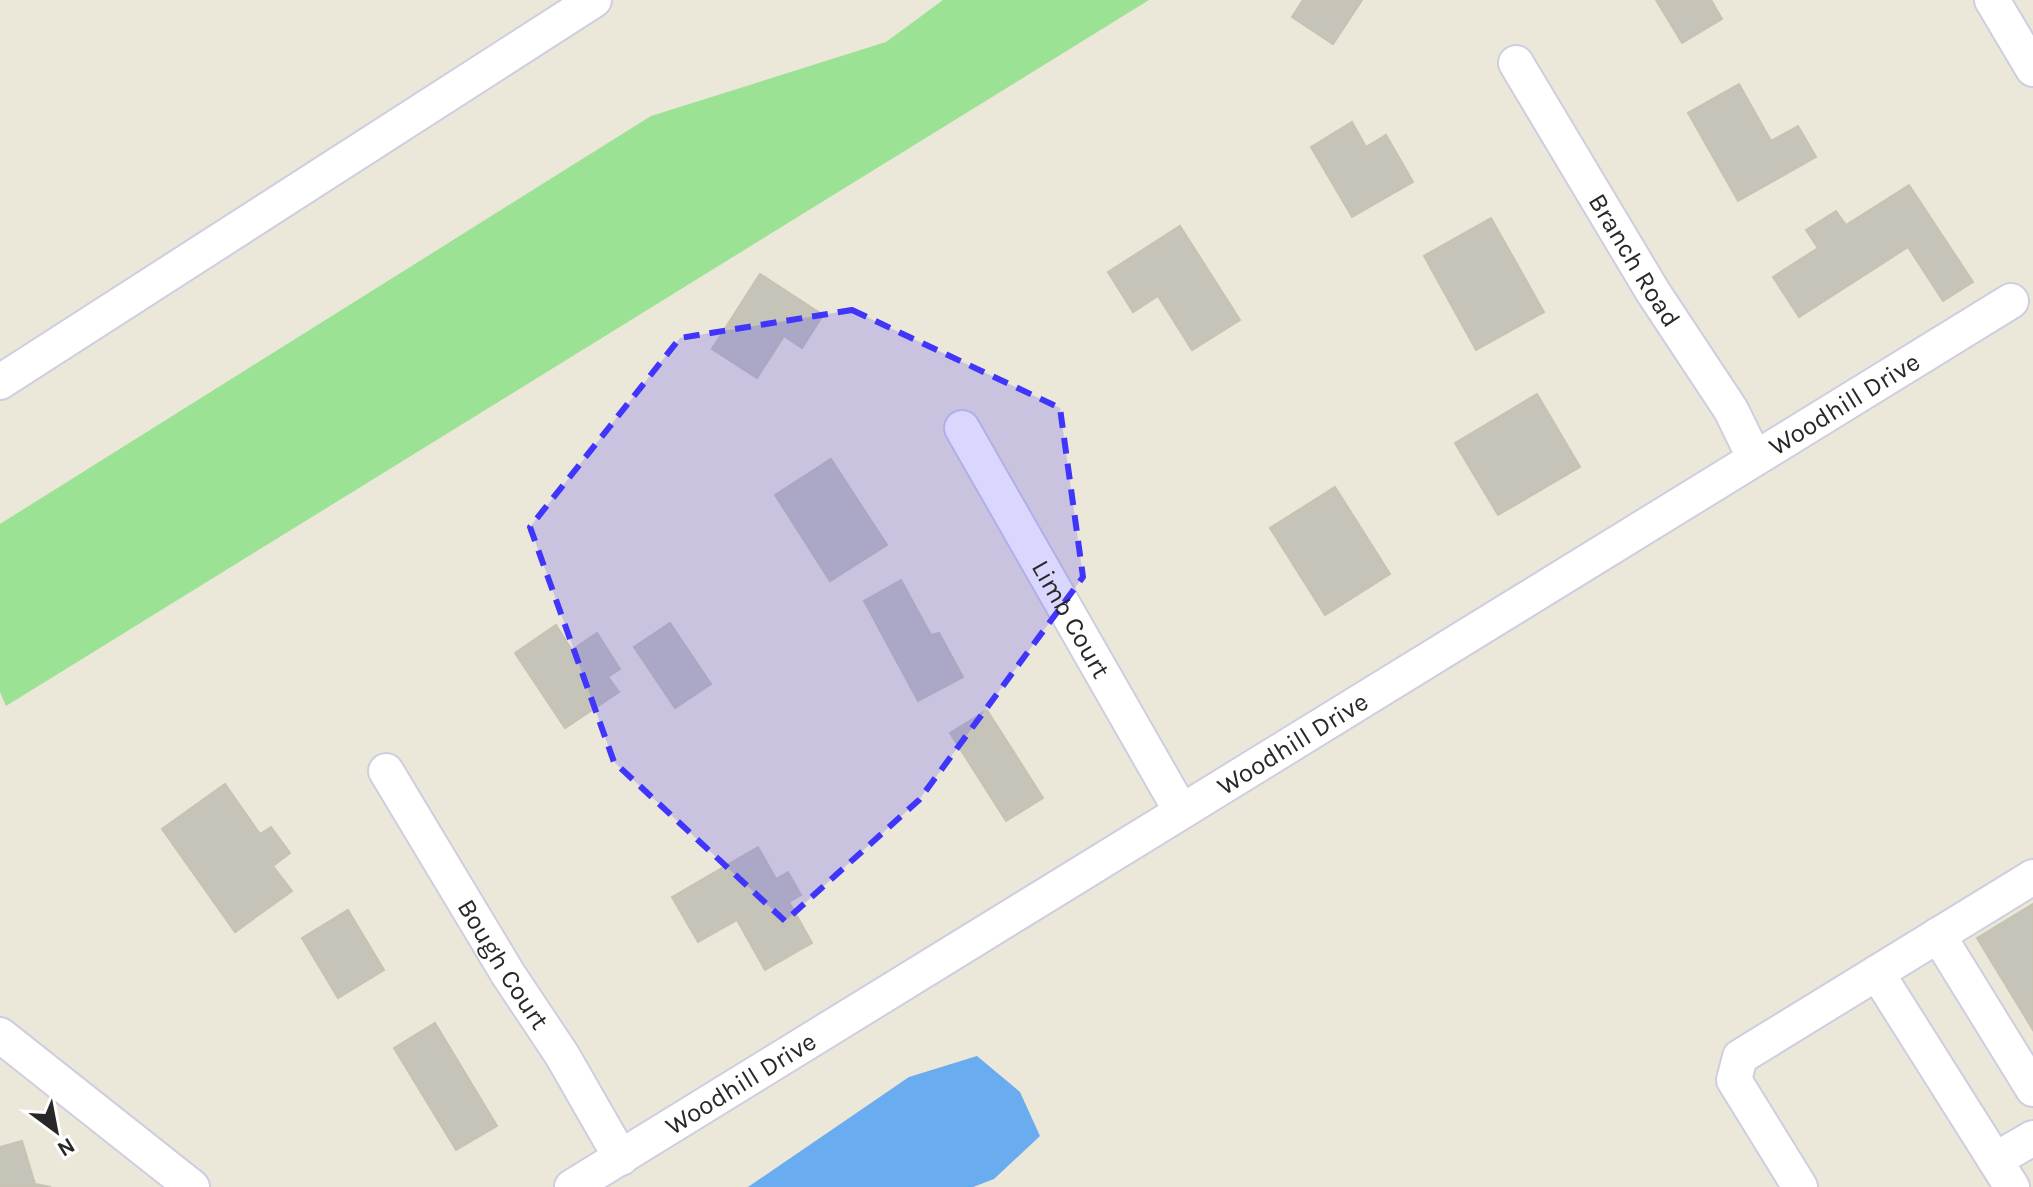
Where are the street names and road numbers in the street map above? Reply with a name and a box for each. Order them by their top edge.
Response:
street label: Branch Road [1582,188,1687,333]
street label: Woodhill Drive [1763,346,1925,462]
street label: Limb Court [1025,554,1117,684]
street label: Woodhill Drive [1211,685,1373,802]
street label: Bough Court [451,893,556,1035]
street label: Woodhill Drive [660,1025,822,1141]

